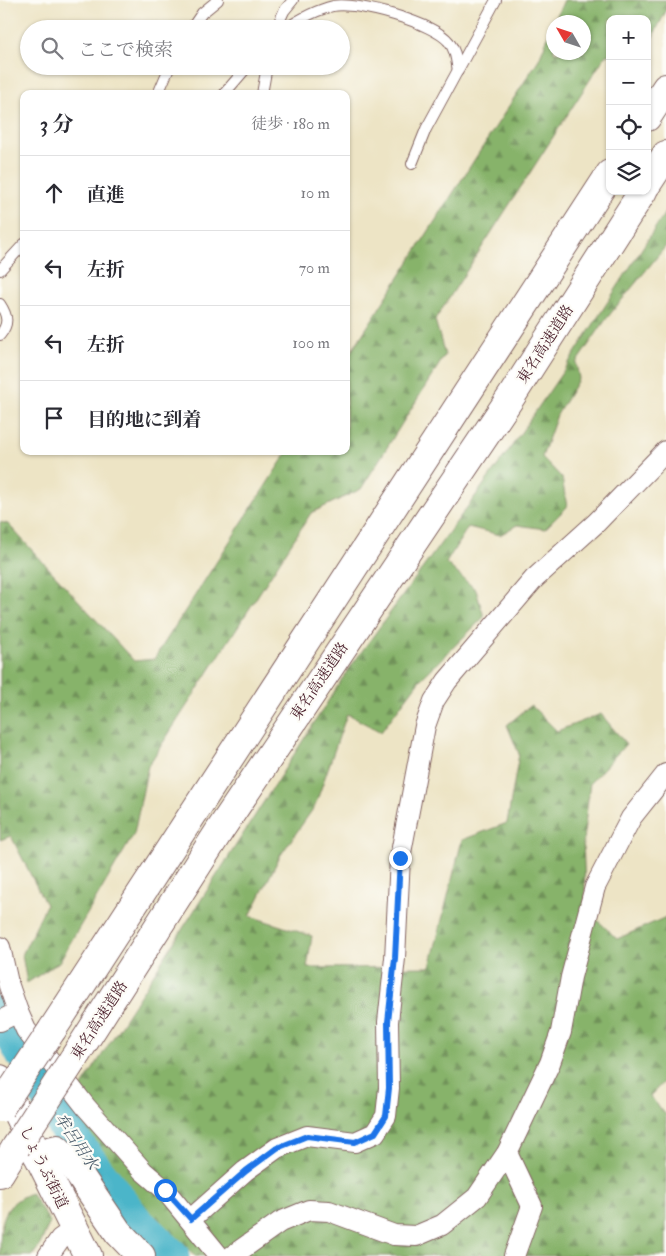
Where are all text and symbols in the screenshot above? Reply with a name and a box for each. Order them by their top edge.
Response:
north arrow [546,15,591,60]
map controls [606,15,651,195]
button: + [606,15,651,60]
search box [20,20,350,75]
icon: search [38,34,66,62]
text: ここで検索 [78,38,173,62]
button: − [606,60,651,105]
button: locate [606,105,651,150]
text: 3 分 [40,111,73,138]
text: 徒歩 · 180 m [251,114,330,134]
button: layers [606,150,651,195]
icon: ahead [40,179,68,207]
text: 直進 [87,183,125,207]
text: 10 m [300,183,330,203]
icon: left [40,254,68,282]
text: 左折 [87,258,125,282]
text: 70 m [299,258,330,278]
street label: 東名高速道路 [513,301,578,387]
icon: left [40,329,68,357]
text: 左折 [87,333,125,357]
text: 100 m [292,333,330,353]
icon: arrive [40,404,68,432]
text: 目的地に到着 [87,408,201,432]
street label: 東名高速道路 [286,639,352,724]
route end [389,847,412,870]
street label: 東名高速道路 [67,977,132,1063]
water label: 牟呂用水 [50,1109,103,1175]
street label: しょうぶ街道 [15,1123,72,1212]
route start [154,1179,177,1202]

